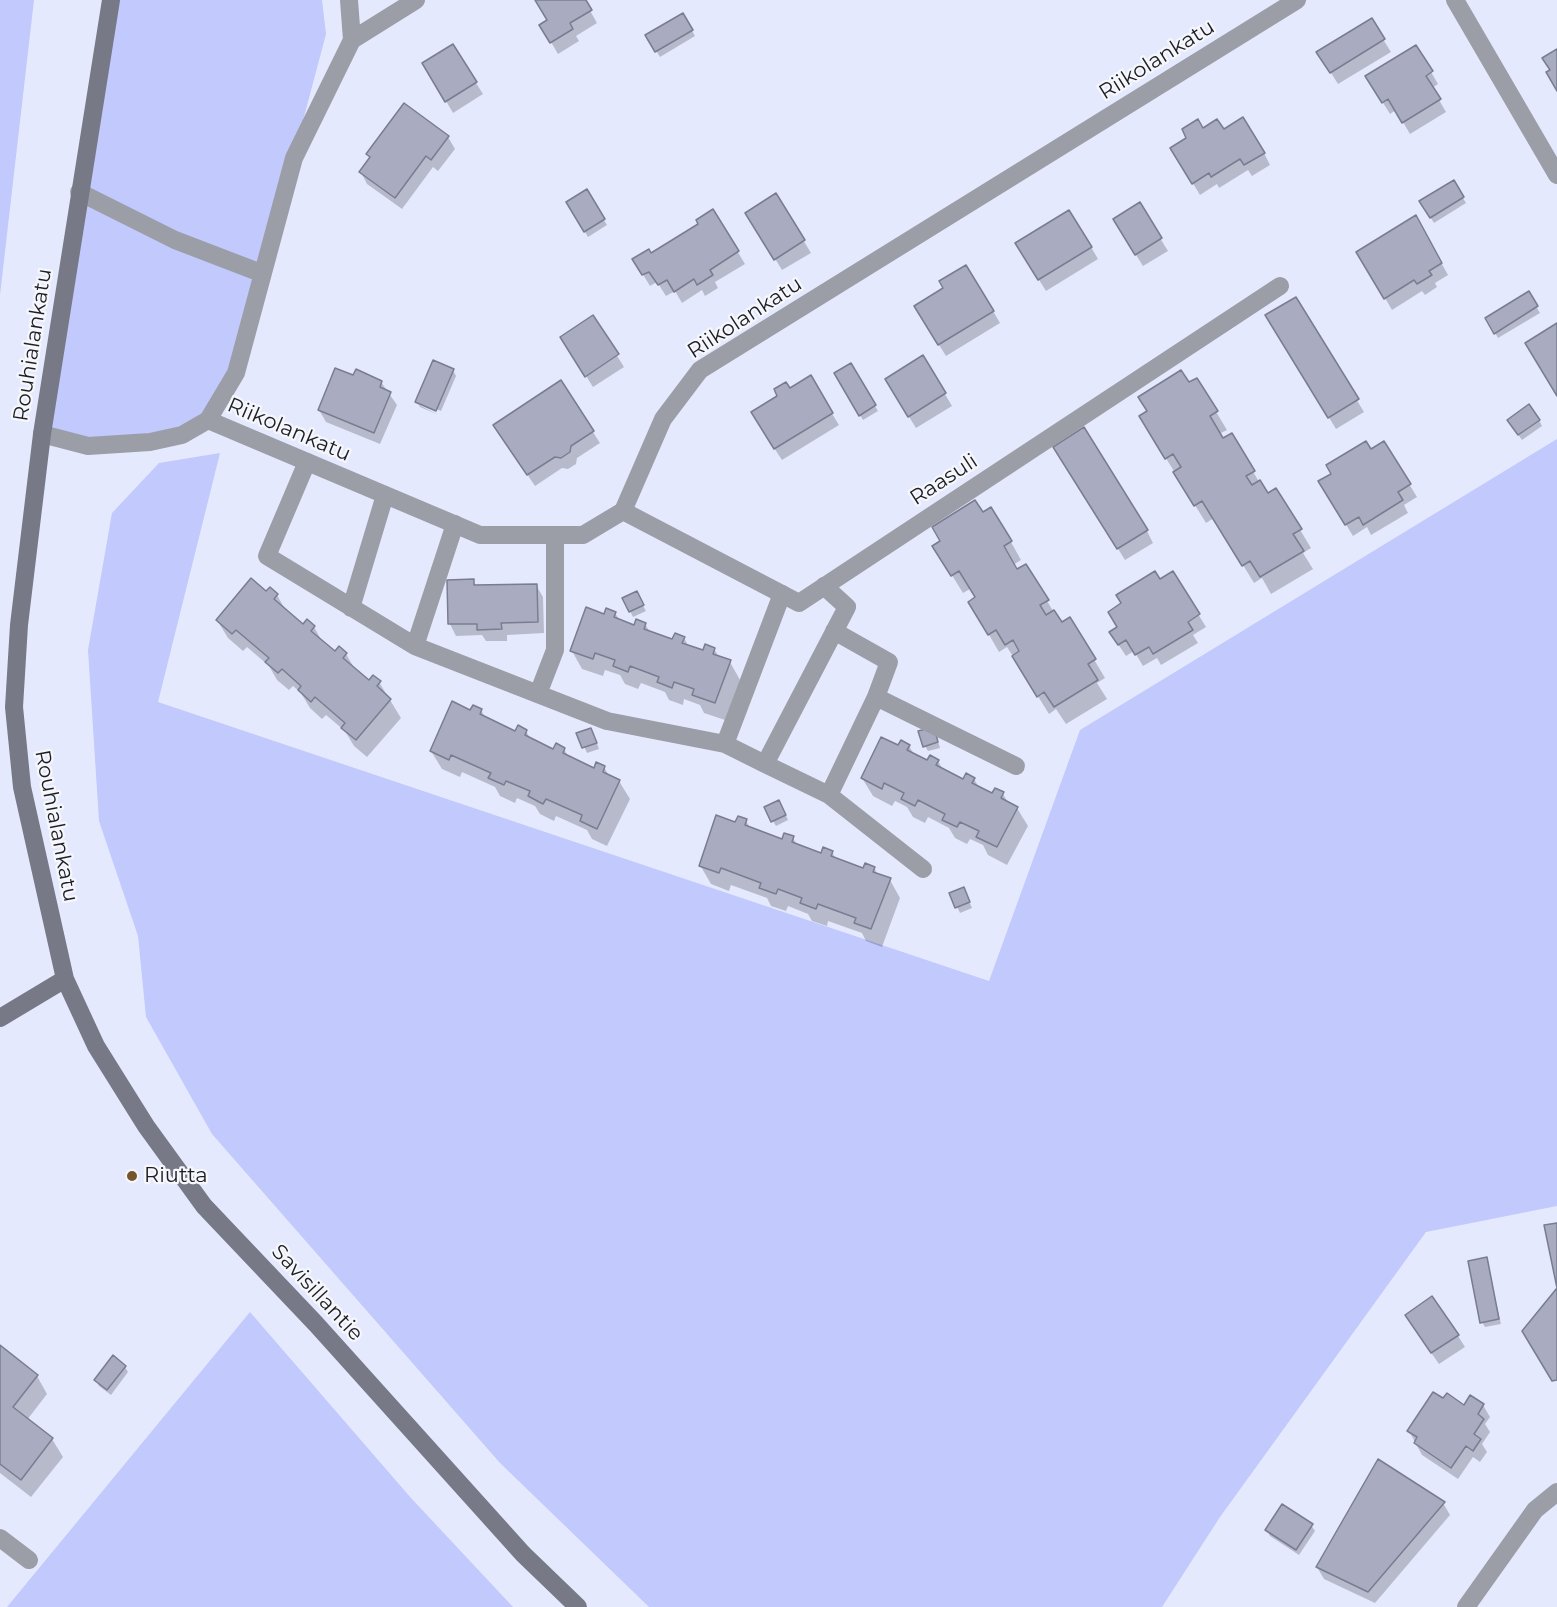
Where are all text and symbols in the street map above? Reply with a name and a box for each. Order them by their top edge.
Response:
street label: Riikolankatu [1095,15,1219,105]
street label: Rouhialankatu [8,267,58,423]
street label: Riikolankatu [683,272,807,364]
street label: Riikolankatu [224,393,354,467]
street label: Raasuli [905,449,983,511]
street label: Rouhialankatu [29,748,83,904]
place label: Riutta [144,1163,208,1189]
marker: Riutta [125,1169,139,1183]
street label: Savisillantie [266,1240,368,1346]

